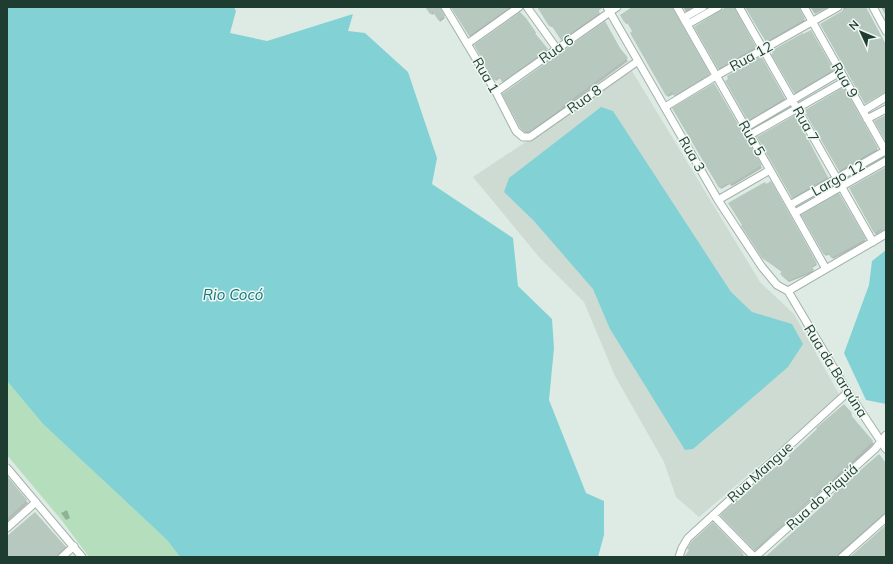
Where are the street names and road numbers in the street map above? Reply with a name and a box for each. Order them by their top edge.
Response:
street label: Rua 6 [535,31,577,67]
street label: Rua 12 [726,37,776,75]
street label: Rua 1 [469,54,503,96]
street label: Rua 9 [828,59,862,101]
street label: Rua 8 [563,81,605,117]
street label: Rua 7 [789,103,823,145]
street label: Rua 5 [735,117,769,159]
street label: Rua 3 [675,133,709,175]
street label: Largo 12 [808,156,868,200]
street label: Rua da Baraúna [800,321,872,421]
street label: Rua Mangue [723,438,797,506]
street label: Rua do Piquiá [782,460,862,534]

